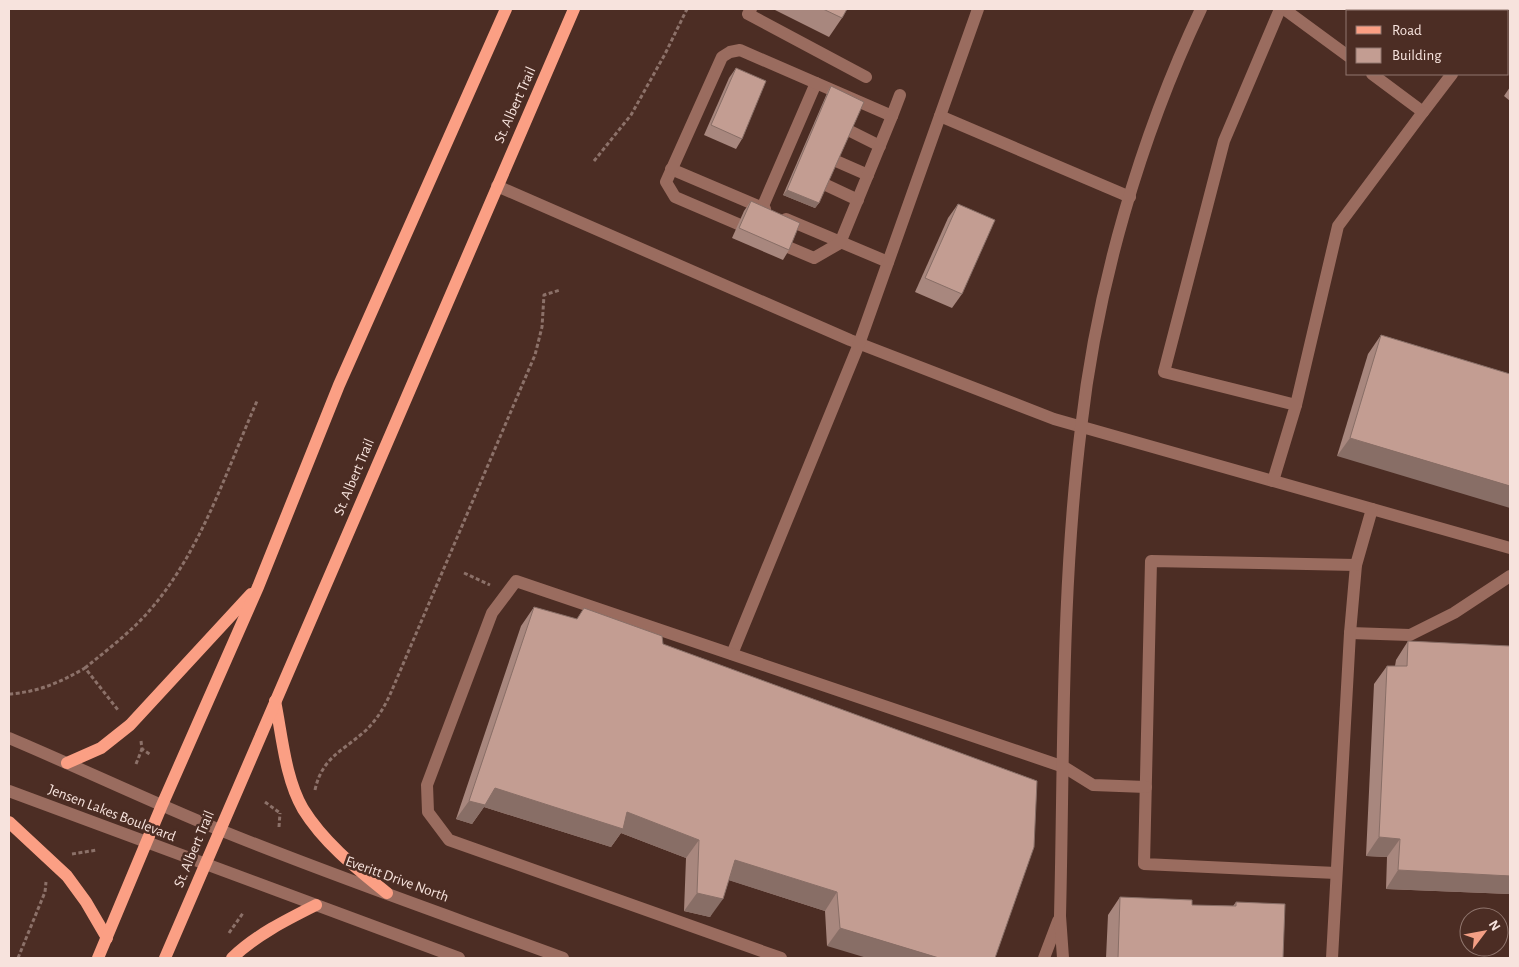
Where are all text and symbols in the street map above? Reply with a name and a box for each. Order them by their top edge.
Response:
legend [1346,10,1509,75]
text: Road [1392,23,1422,38]
text: Building [1392,48,1442,63]
street label: St. Albert Trail [492,65,538,145]
street label: St. Albert Trail [331,436,377,518]
street label: Jensen Lakes Boulevard [46,782,178,844]
street label: St. Albert Trail [171,808,217,890]
street label: Everitt Drive North [343,853,451,905]
north arrow [1459,907,1509,957]
text: N [1486,918,1503,933]

